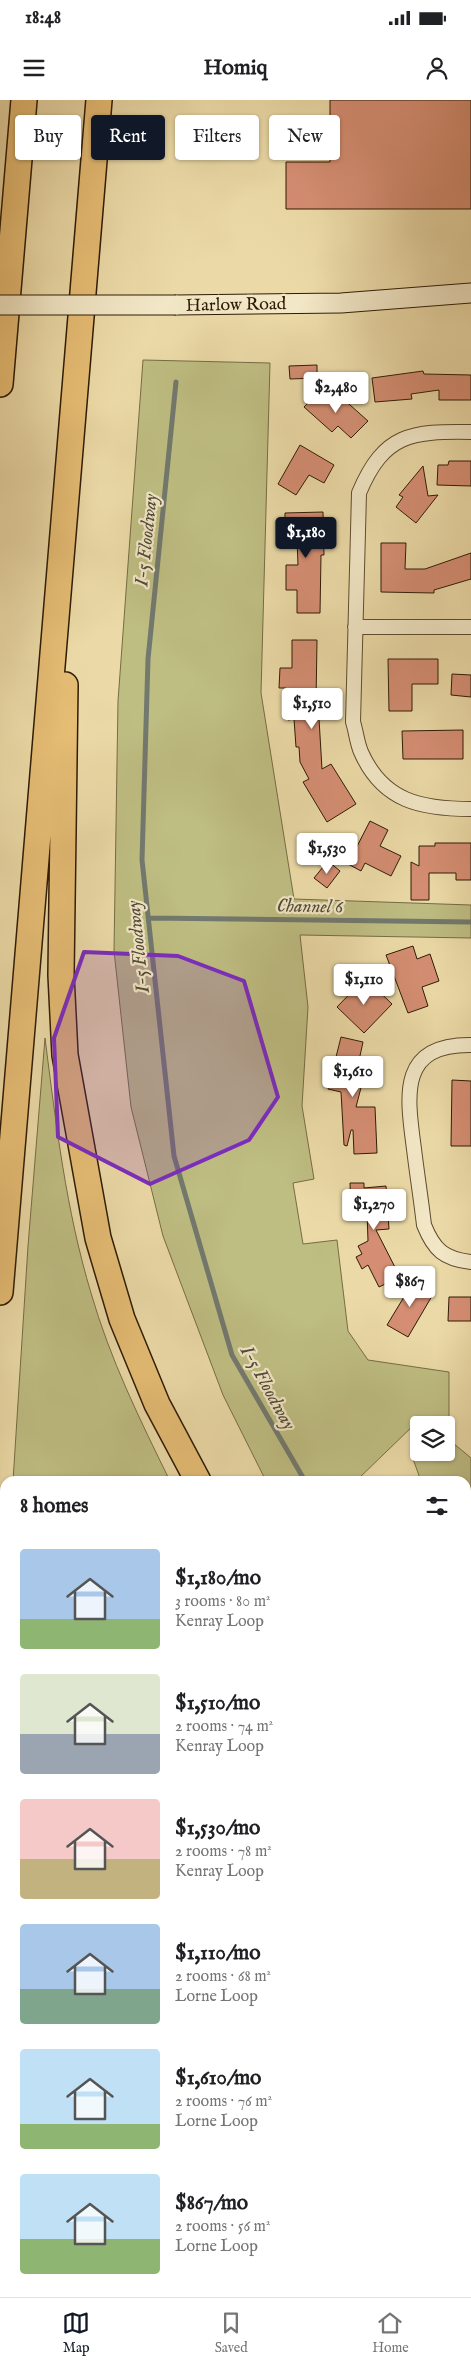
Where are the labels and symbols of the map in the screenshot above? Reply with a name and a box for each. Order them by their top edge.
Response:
street label: Harlow Road [186,293,287,318]
pin: $2,480 [295,372,377,414]
water label: I-5 Floodway [130,492,164,589]
pin: $1,180 [265,516,347,559]
pin: $1,510 [271,688,353,730]
pin: $1,530 [286,832,368,875]
water label: Channel 6 [276,894,344,920]
water label: I-5 Floodway [122,898,156,995]
pin: $1,110 [323,964,405,1006]
pin: $1,610 [312,1056,394,1098]
pin: $1,270 [333,1188,415,1231]
pin: $867 [380,1266,440,1308]
water label: I-5 Floodway [234,1341,301,1435]

